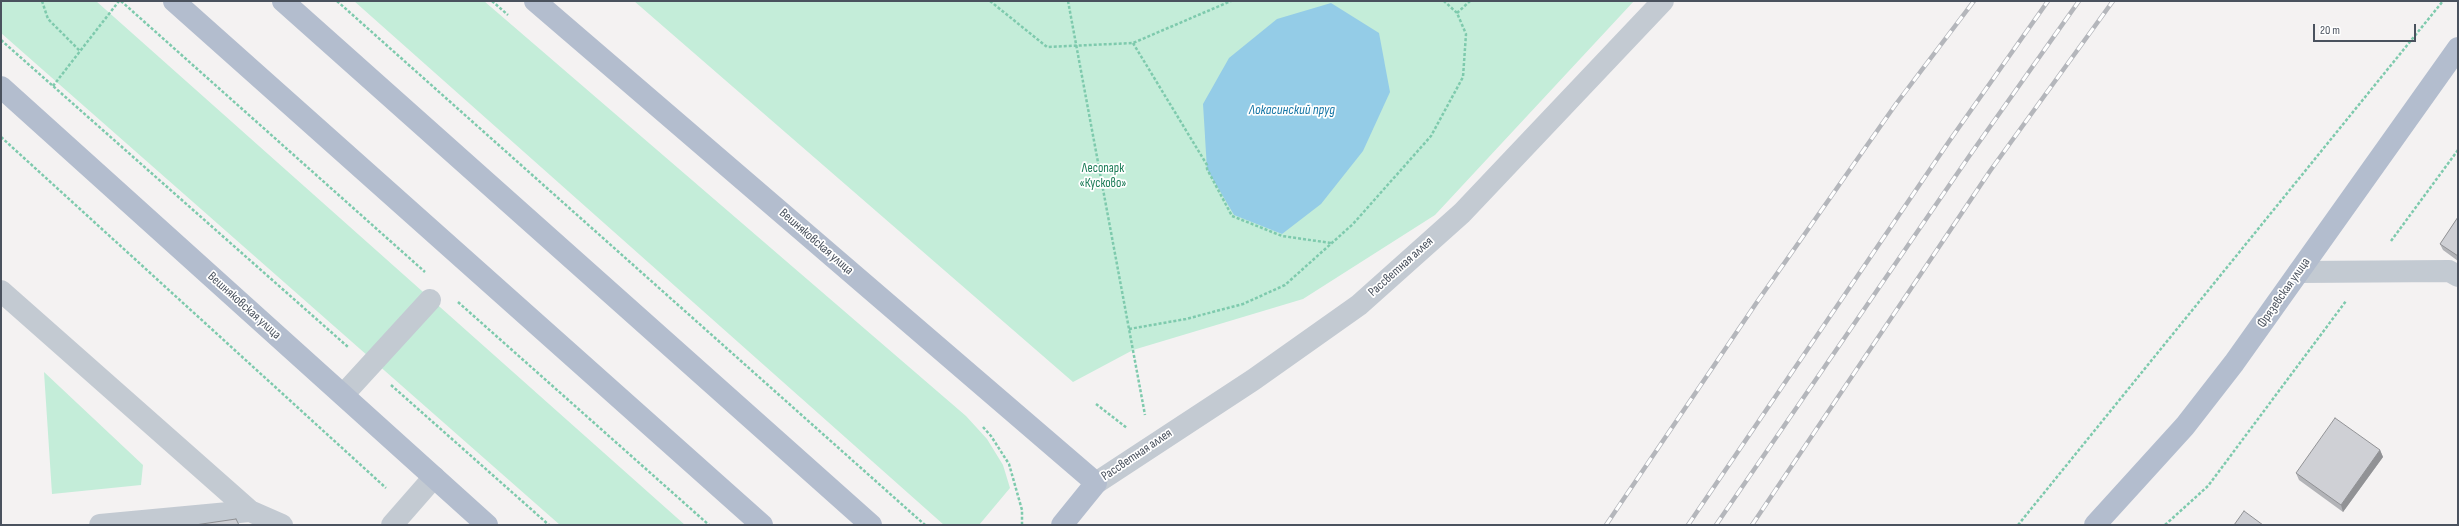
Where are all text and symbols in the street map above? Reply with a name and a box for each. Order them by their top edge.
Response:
scale bar [2315,16,2418,42]
text: 20 m [2320,23,2340,38]
water label: Локасинский пруд [1249,102,1335,118]
park label: Лесопарк «Кусково» [1080,161,1126,192]
street label: Вешняковская улица [776,206,856,278]
street label: Рассветная аллея [1365,234,1437,300]
street label: Фрязевская улица [2254,255,2314,331]
street label: Вешняковская улица [204,269,284,343]
street label: Рассветная аллея [1099,426,1175,484]

